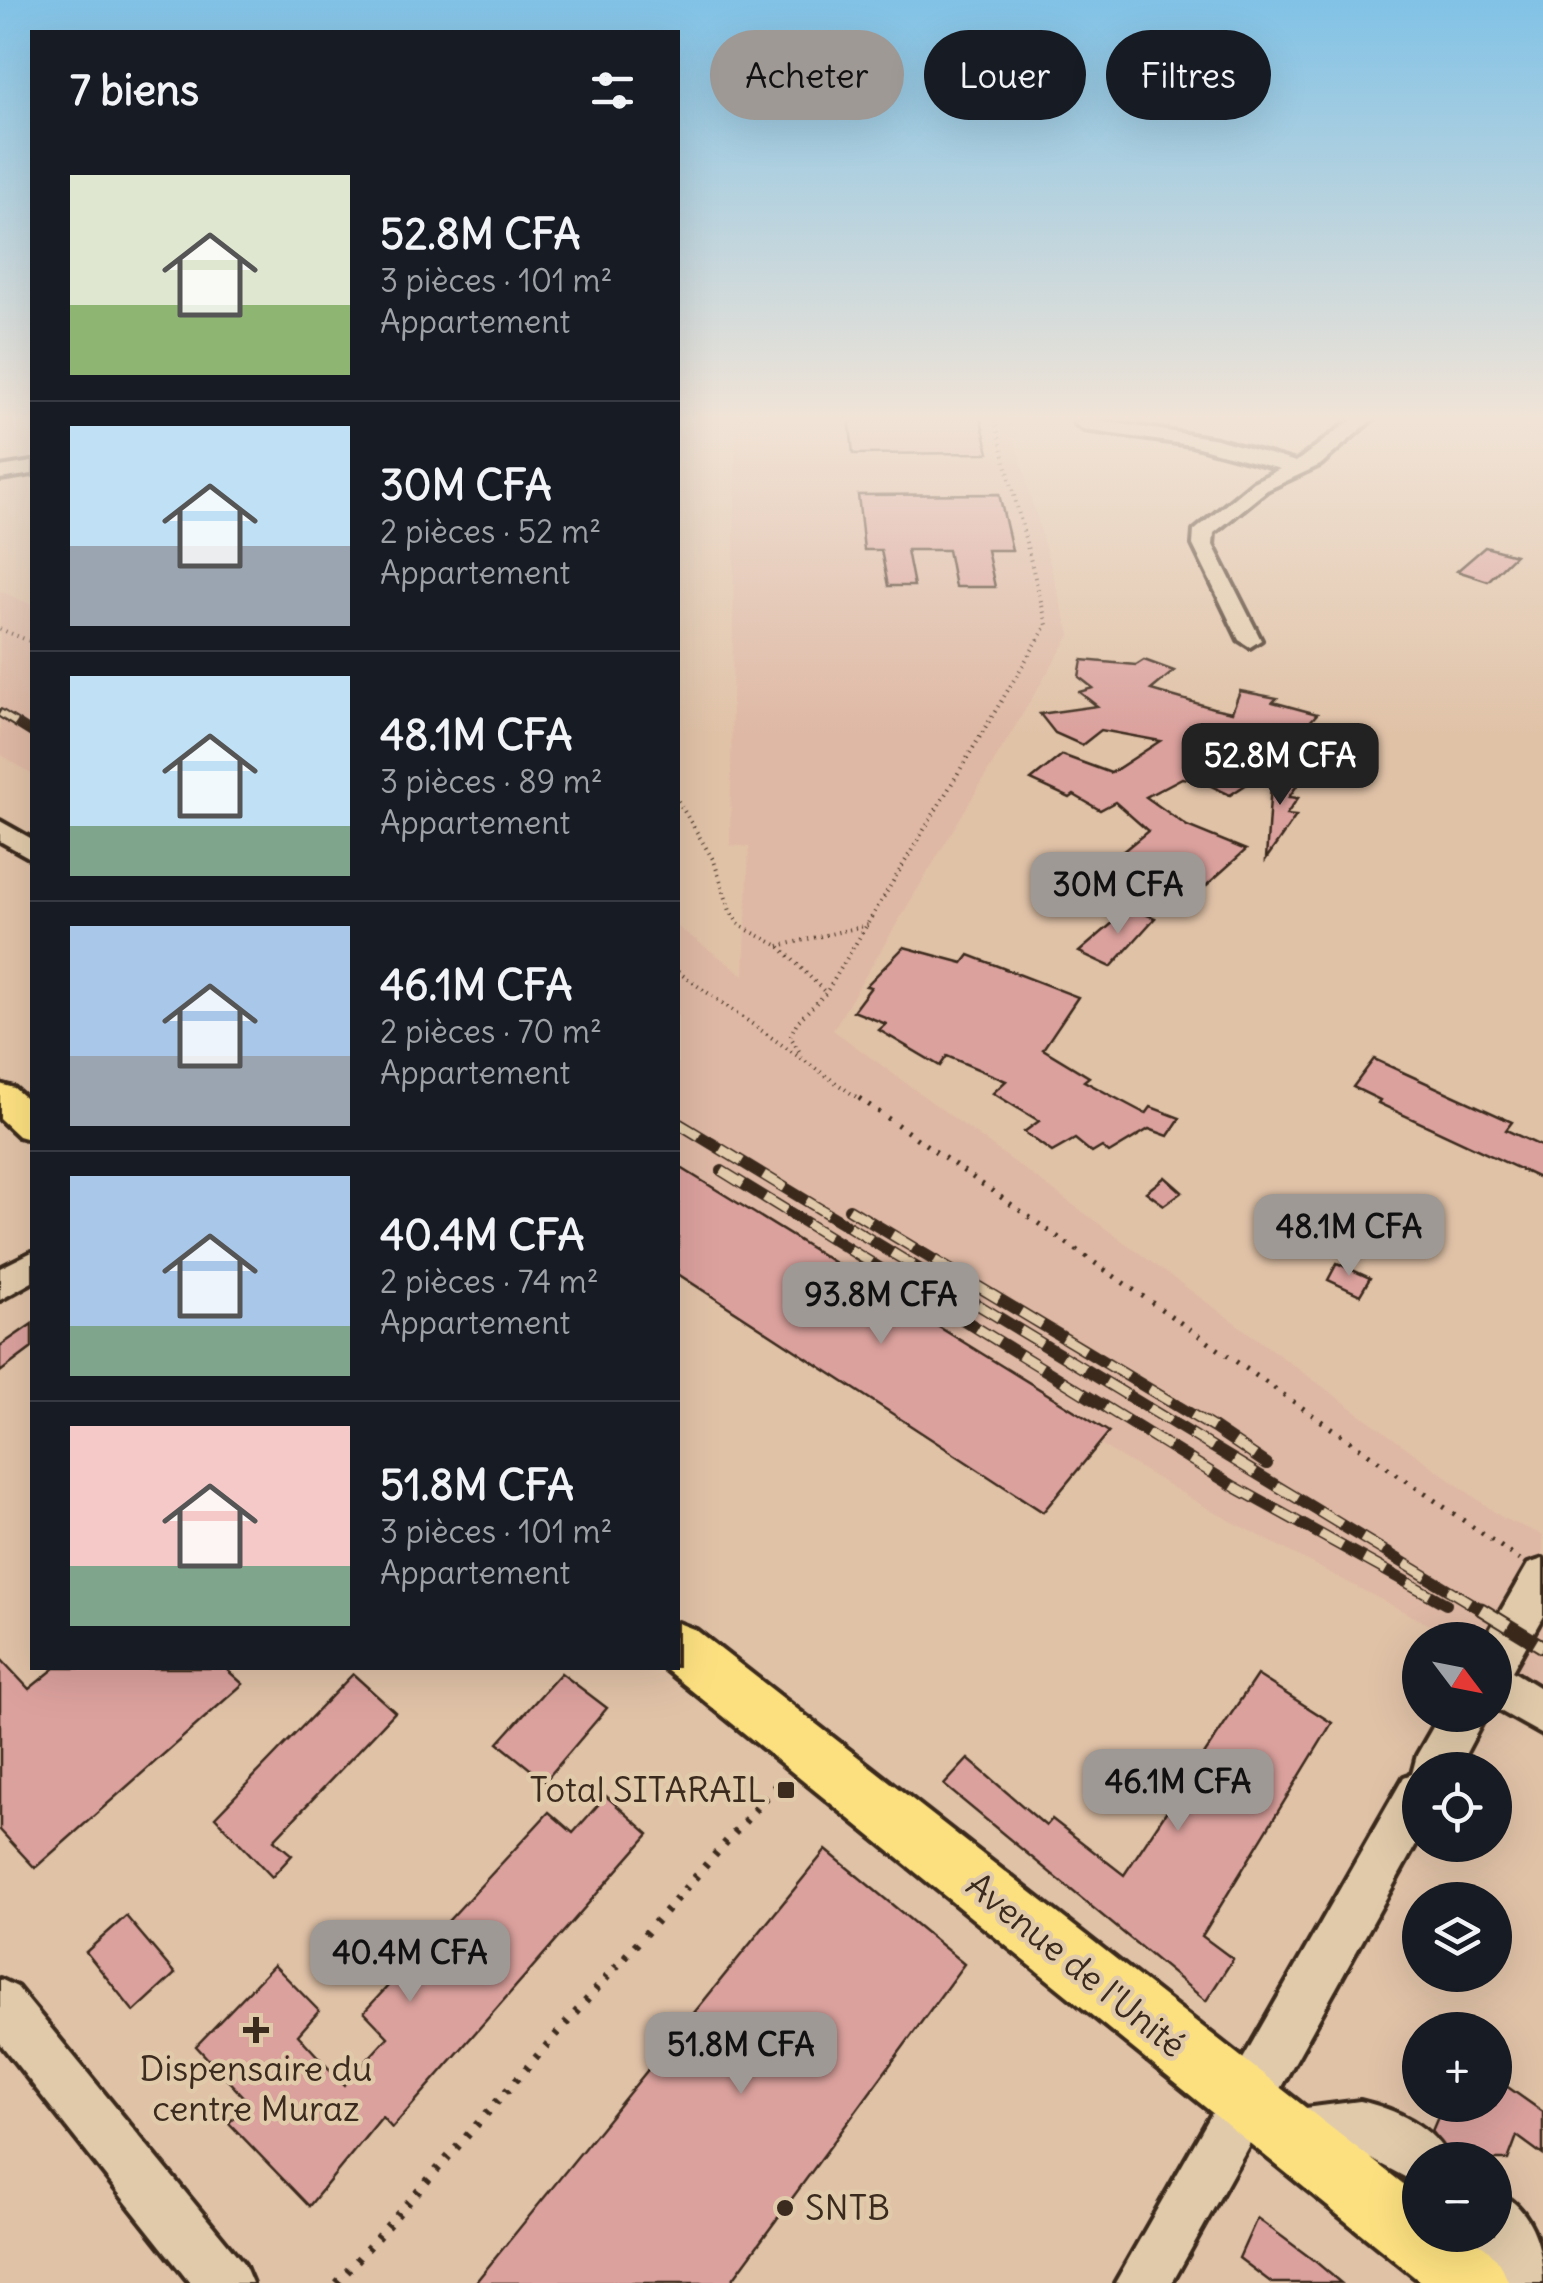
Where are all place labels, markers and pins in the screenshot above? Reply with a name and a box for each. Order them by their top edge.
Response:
pin: 52.8M CFA [1166,723,1394,808]
pin: 30M CFA [1026,852,1210,937]
pin: 48.1M CFA [1235,1194,1463,1279]
pin: 93.8M CFA [767,1262,995,1347]
pin: 46.1M CFA [1064,1749,1292,1834]
place label: Total SITARAIL [530,1767,766,1811]
marker: Total SITARAIL [775,1779,797,1801]
pin: 40.4M CFA [296,1920,524,2005]
pin: 51.8M CFA [627,2012,855,2097]
marker: Dispensaire du centre Muraz [243,2017,269,2043]
place label: Dispensaire du centre Muraz [140,2046,372,2130]
place label: SNTB [805,2185,890,2229]
marker: SNTB [774,2197,796,2219]

